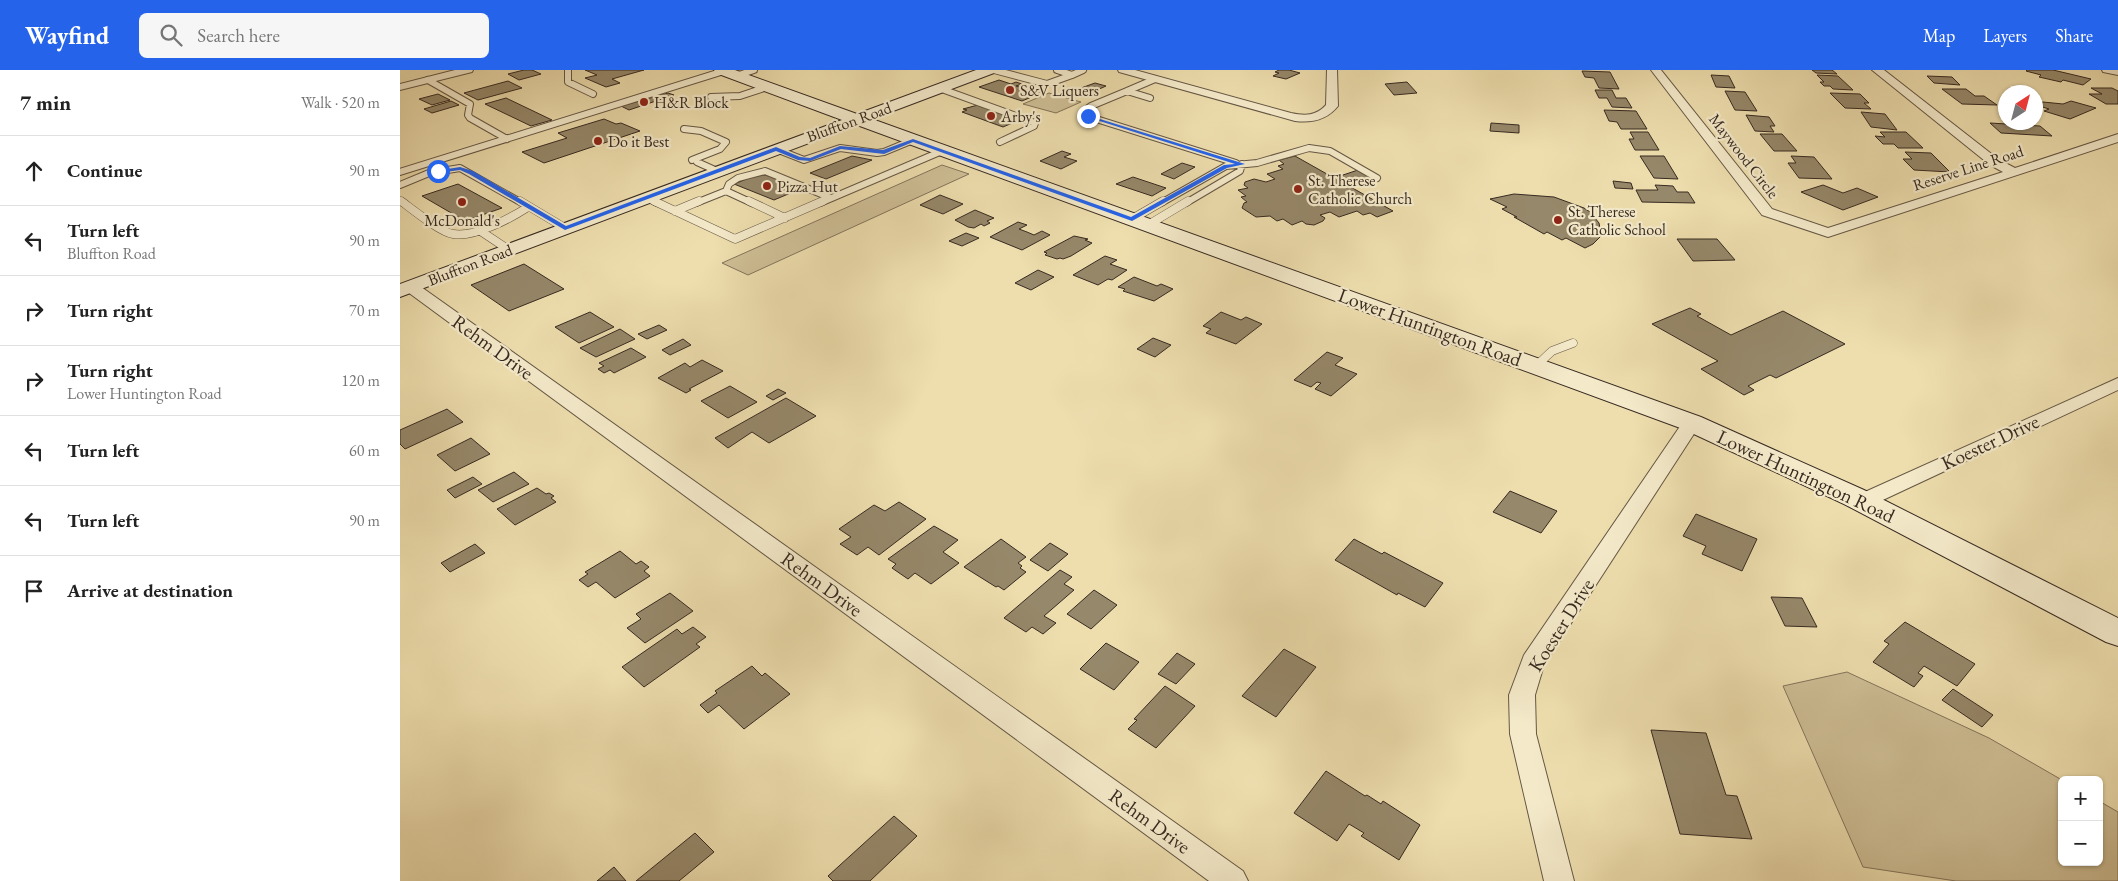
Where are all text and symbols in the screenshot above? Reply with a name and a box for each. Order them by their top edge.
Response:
search box [139,13,489,58]
text: Wayfind [25,20,109,51]
icon: search [157,21,185,49]
text: Search here [197,23,280,48]
text: Map [1923,24,1955,47]
text: Layers [1983,24,2027,47]
text: Share [2055,24,2093,47]
place label: S&V Liquers [1020,80,1099,101]
marker: S&V Liquers [1004,84,1016,96]
north arrow [1998,85,2043,130]
text: 7 min [20,89,71,116]
text: Walk · 520 m [301,92,380,113]
place label: H&R Block [654,92,729,113]
marker: H&R Block [638,96,650,108]
street label: Bluffton Road [804,97,895,147]
route end [1077,105,1100,128]
place label: Arby's [1000,106,1041,127]
street label: Maywood Circle [1704,109,1784,203]
marker: Arby's [985,110,997,122]
place label: Do it Best [608,131,669,152]
marker: Do it Best [592,135,604,147]
street label: Reserve Line Road [1910,140,2027,196]
icon: ahead [20,157,48,185]
text: Continue [67,158,142,183]
text: 90 m [349,160,380,181]
route start [427,160,450,183]
place label: St. Therese Catholic Church [1308,170,1412,209]
place label: Pizza Hut [777,176,838,197]
marker: Pizza Hut [761,180,773,192]
marker: St. Therese Catholic Church [1292,183,1304,195]
marker: McDonald's [456,196,468,208]
place label: St. Therese Catholic School [1568,201,1666,240]
place label: McDonald's [424,210,500,231]
marker: St. Therese Catholic School [1552,214,1564,226]
text: Turn left [67,218,139,243]
icon: left [20,227,48,255]
text: 90 m [349,230,380,251]
street label: Bluffton Road [425,239,516,291]
text: Bluffton Road [67,243,156,264]
street label: Lower Huntington Road [1335,282,1526,373]
icon: right [20,297,48,325]
text: Turn right [67,298,153,323]
text: 70 m [349,300,380,321]
street label: Rehm Drive [447,309,539,385]
text: Turn right [67,358,153,383]
icon: right [20,367,48,395]
text: 120 m [341,370,380,391]
text: Lower Huntington Road [67,383,222,404]
street label: Koester Drive [1937,408,2043,476]
street label: Lower Huntington Road [1713,423,1900,529]
icon: left [20,437,48,465]
text: Turn left [67,438,139,463]
text: 60 m [349,440,380,461]
icon: left [20,507,48,535]
text: Turn left [67,508,139,533]
text: 90 m [349,510,380,531]
street label: Rehm Drive [776,546,868,622]
street label: Koester Drive [1522,573,1600,677]
icon: arrive [20,577,48,605]
text: Arrive at destination [67,578,233,603]
map controls [2058,776,2103,866]
button: + [2058,776,2103,821]
street label: Rehm Drive [1104,783,1196,859]
button: − [2058,821,2103,866]

